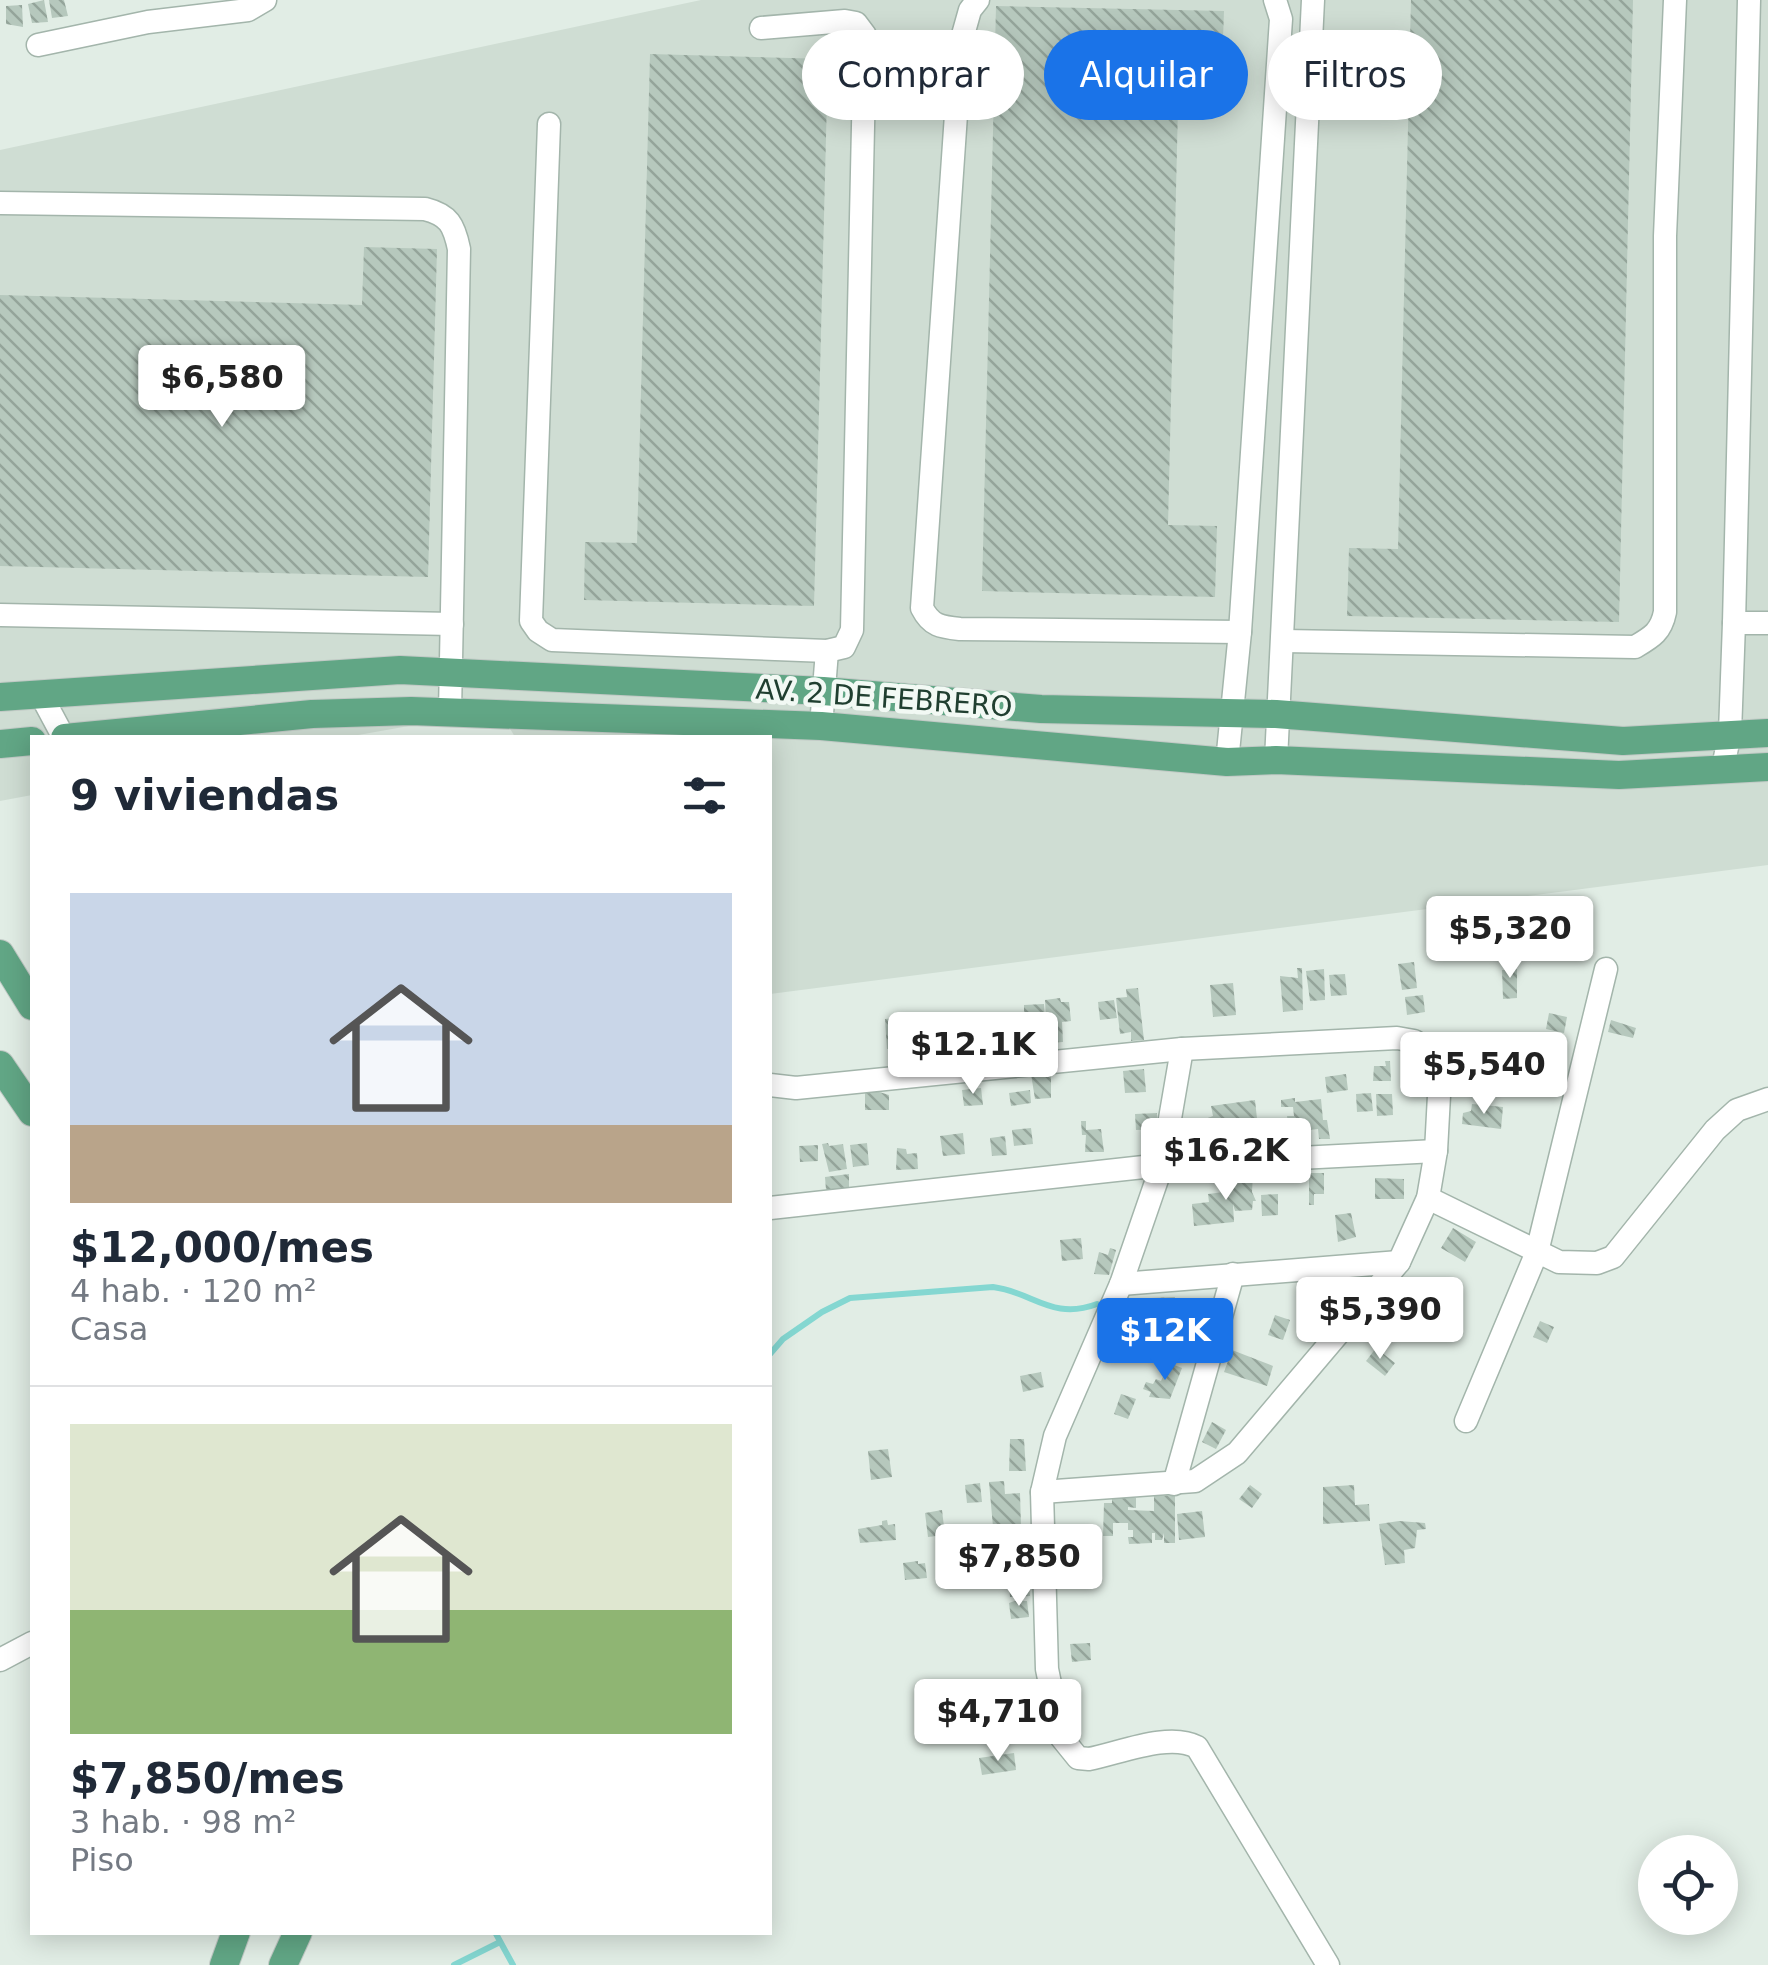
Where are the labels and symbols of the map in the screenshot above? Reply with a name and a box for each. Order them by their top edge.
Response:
pin: $6,580 [141,345,303,430]
street label: AV. 2 DE FEBRERO [755,673,1013,723]
pin: $5,320 [1429,896,1591,981]
pin: $12.1K [892,1012,1054,1097]
pin: $5,540 [1403,1032,1565,1117]
pin: $16.2K [1145,1118,1307,1203]
pin: $5,390 [1299,1277,1461,1362]
pin: $12K [1106,1298,1224,1383]
pin: $7,850 [938,1524,1100,1609]
pin: $4,710 [917,1679,1079,1764]

